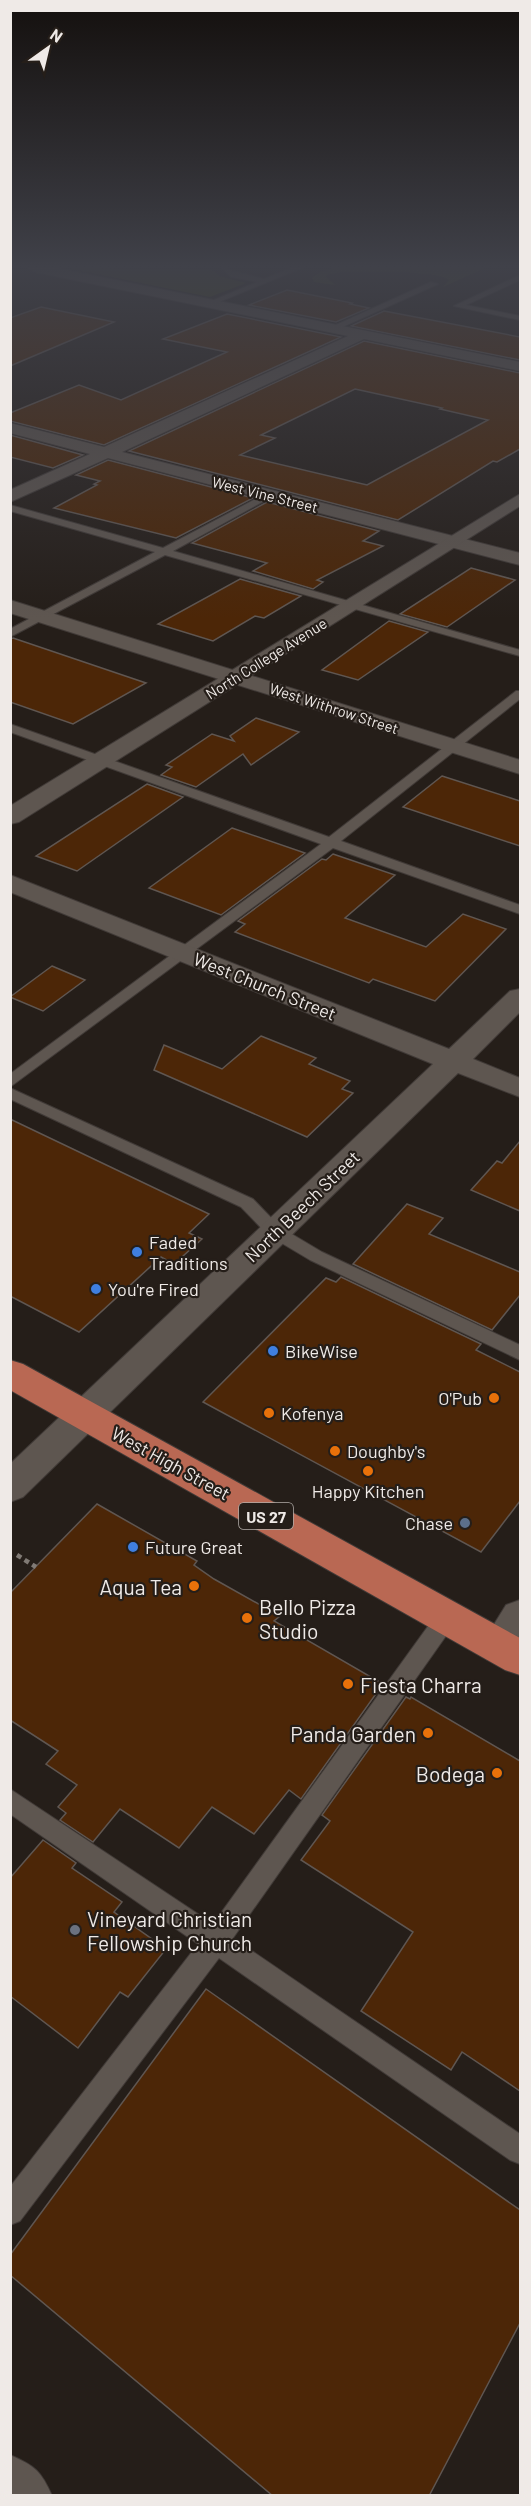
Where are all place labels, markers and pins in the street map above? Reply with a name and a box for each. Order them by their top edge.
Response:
place label: Faded Traditions [149,1231,228,1274]
marker: Faded Traditions [130,1245,144,1259]
place label: You're Fired [108,1278,199,1300]
marker: You're Fired [89,1282,103,1296]
place label: BikeWise [285,1340,358,1362]
marker: BikeWise [266,1344,280,1358]
place label: O'Pub [438,1387,482,1409]
marker: O'Pub [487,1391,501,1405]
place label: Kofenya [281,1402,343,1424]
marker: Kofenya [262,1406,276,1420]
place label: Doughby's [347,1440,425,1462]
marker: Doughby's [328,1444,342,1458]
marker: Happy Kitchen [361,1464,375,1478]
place label: Happy Kitchen [312,1480,424,1502]
place label: Chase [405,1512,453,1534]
marker: Chase [458,1516,472,1530]
place label: Future Great [145,1536,243,1558]
marker: Future Great [126,1540,140,1554]
place label: Aqua Tea [100,1574,182,1599]
marker: Aqua Tea [187,1579,201,1593]
place label: Bello Pizza Studio [259,1594,356,1643]
marker: Bello Pizza Studio [240,1611,254,1625]
place label: Fiesta Charra [360,1672,482,1697]
marker: Fiesta Charra [341,1677,355,1691]
place label: Panda Garden [290,1721,416,1746]
marker: Panda Garden [421,1726,435,1740]
place label: Bodega [416,1761,485,1786]
marker: Bodega [490,1766,504,1780]
place label: Vineyard Christian Fellowship Church [87,1906,252,1955]
marker: Vineyard Christian Fellowship Church [68,1923,82,1937]

